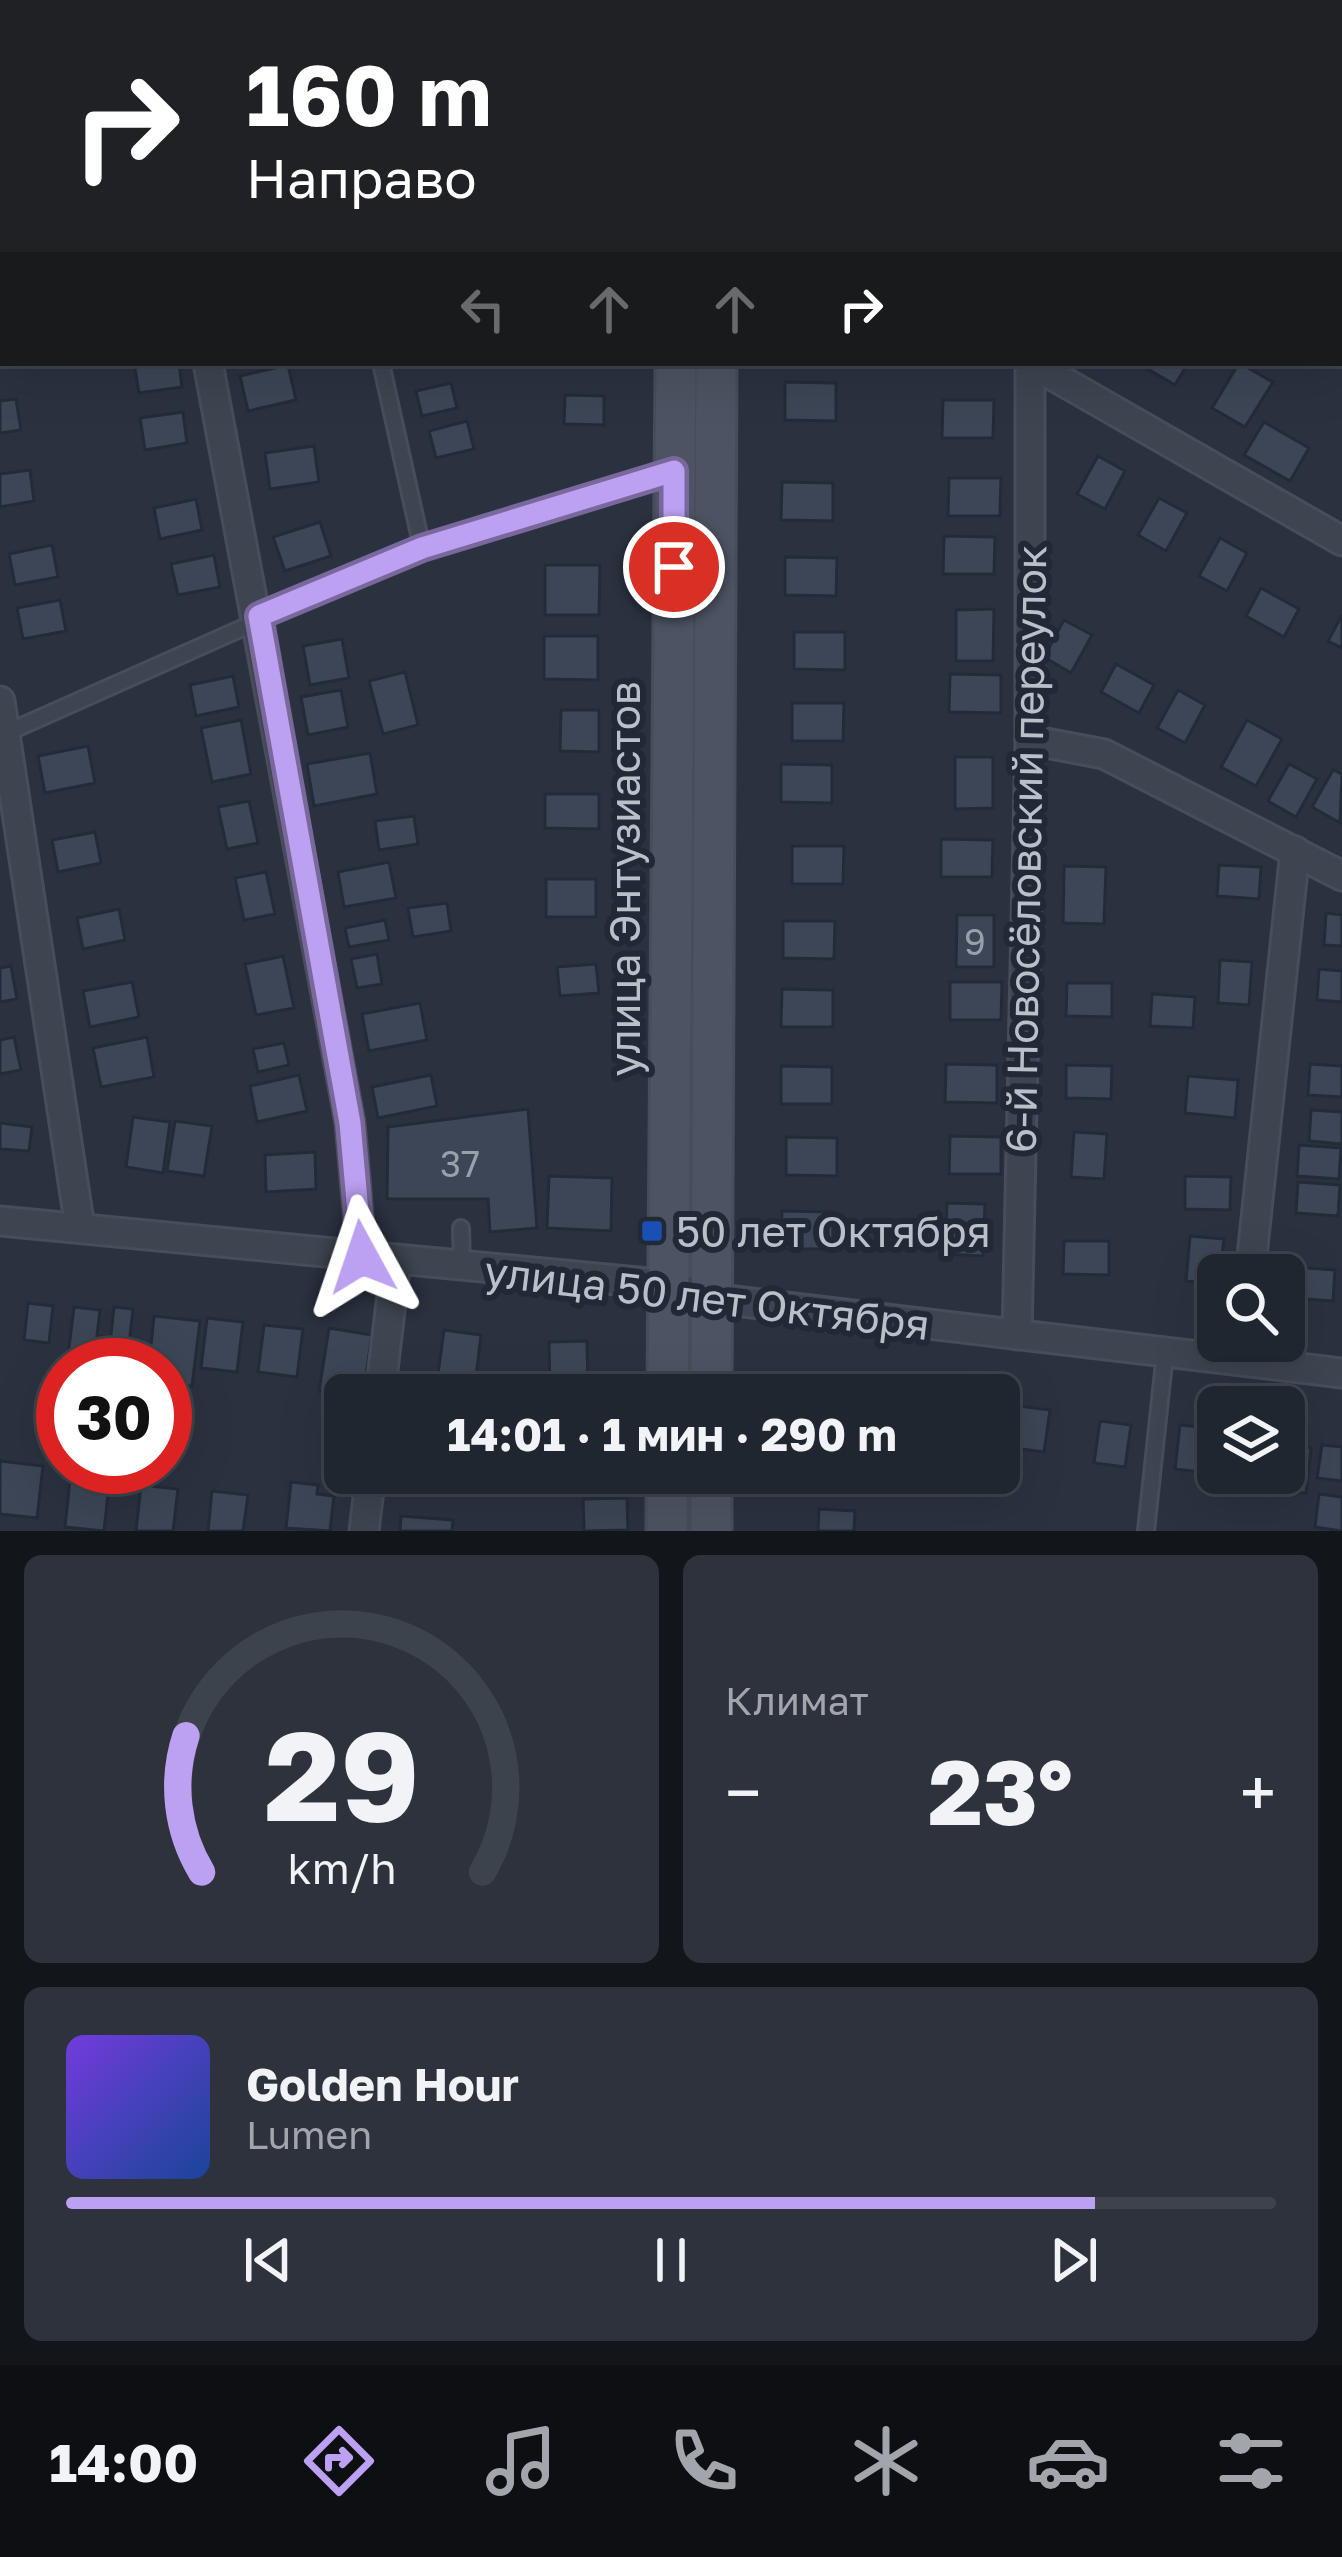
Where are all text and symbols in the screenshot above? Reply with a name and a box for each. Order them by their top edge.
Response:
text: 160 m [246,44,492,144]
icon: right [48,48,204,204]
text: Направо [246,145,477,210]
icon: left [450,276,516,342]
icon: ahead [576,276,642,342]
icon: ahead [702,276,768,342]
icon: right [828,276,894,342]
pin [623,516,725,618]
icon: arrive [641,534,707,600]
street label: 6-й Новосёловский переулок [995,545,1055,1153]
street label: улица Энтузиастов [599,681,649,1077]
house number: 9 [964,920,986,963]
house number: 37 [440,1142,480,1185]
position arrow [299,1194,425,1320]
place label: 50 лет Октября [676,1206,991,1256]
marker: 50 лет Октября [639,1218,665,1244]
street label: улица 50 лет Октября [482,1245,932,1349]
map controls [1197,1254,1305,1494]
button: search [1197,1254,1305,1362]
speed limit sign: 30 [36,1338,192,1494]
button: layers [1197,1386,1305,1494]
text: 14:01 · 1 мин · 290 m [447,1407,897,1461]
text: Климат [725,1677,869,1724]
text: 29 [264,1699,419,1848]
text: 23° [928,1737,1073,1845]
text: − [725,1752,761,1832]
text: + [1240,1752,1276,1832]
text: km/h [287,1842,396,1893]
text: Golden Hour [246,2057,519,2111]
text: Lumen [246,2111,372,2158]
icon: previous [235,2227,301,2293]
icon: pause [638,2227,704,2293]
icon: next [1041,2227,1107,2293]
icon: directions [297,2419,381,2503]
icon: music [479,2419,563,2503]
icon: phone [662,2419,746,2503]
icon: climate [844,2419,928,2503]
icon: car [1026,2419,1110,2503]
icon: filters [1209,2419,1293,2503]
text: 14:00 [49,2429,198,2494]

